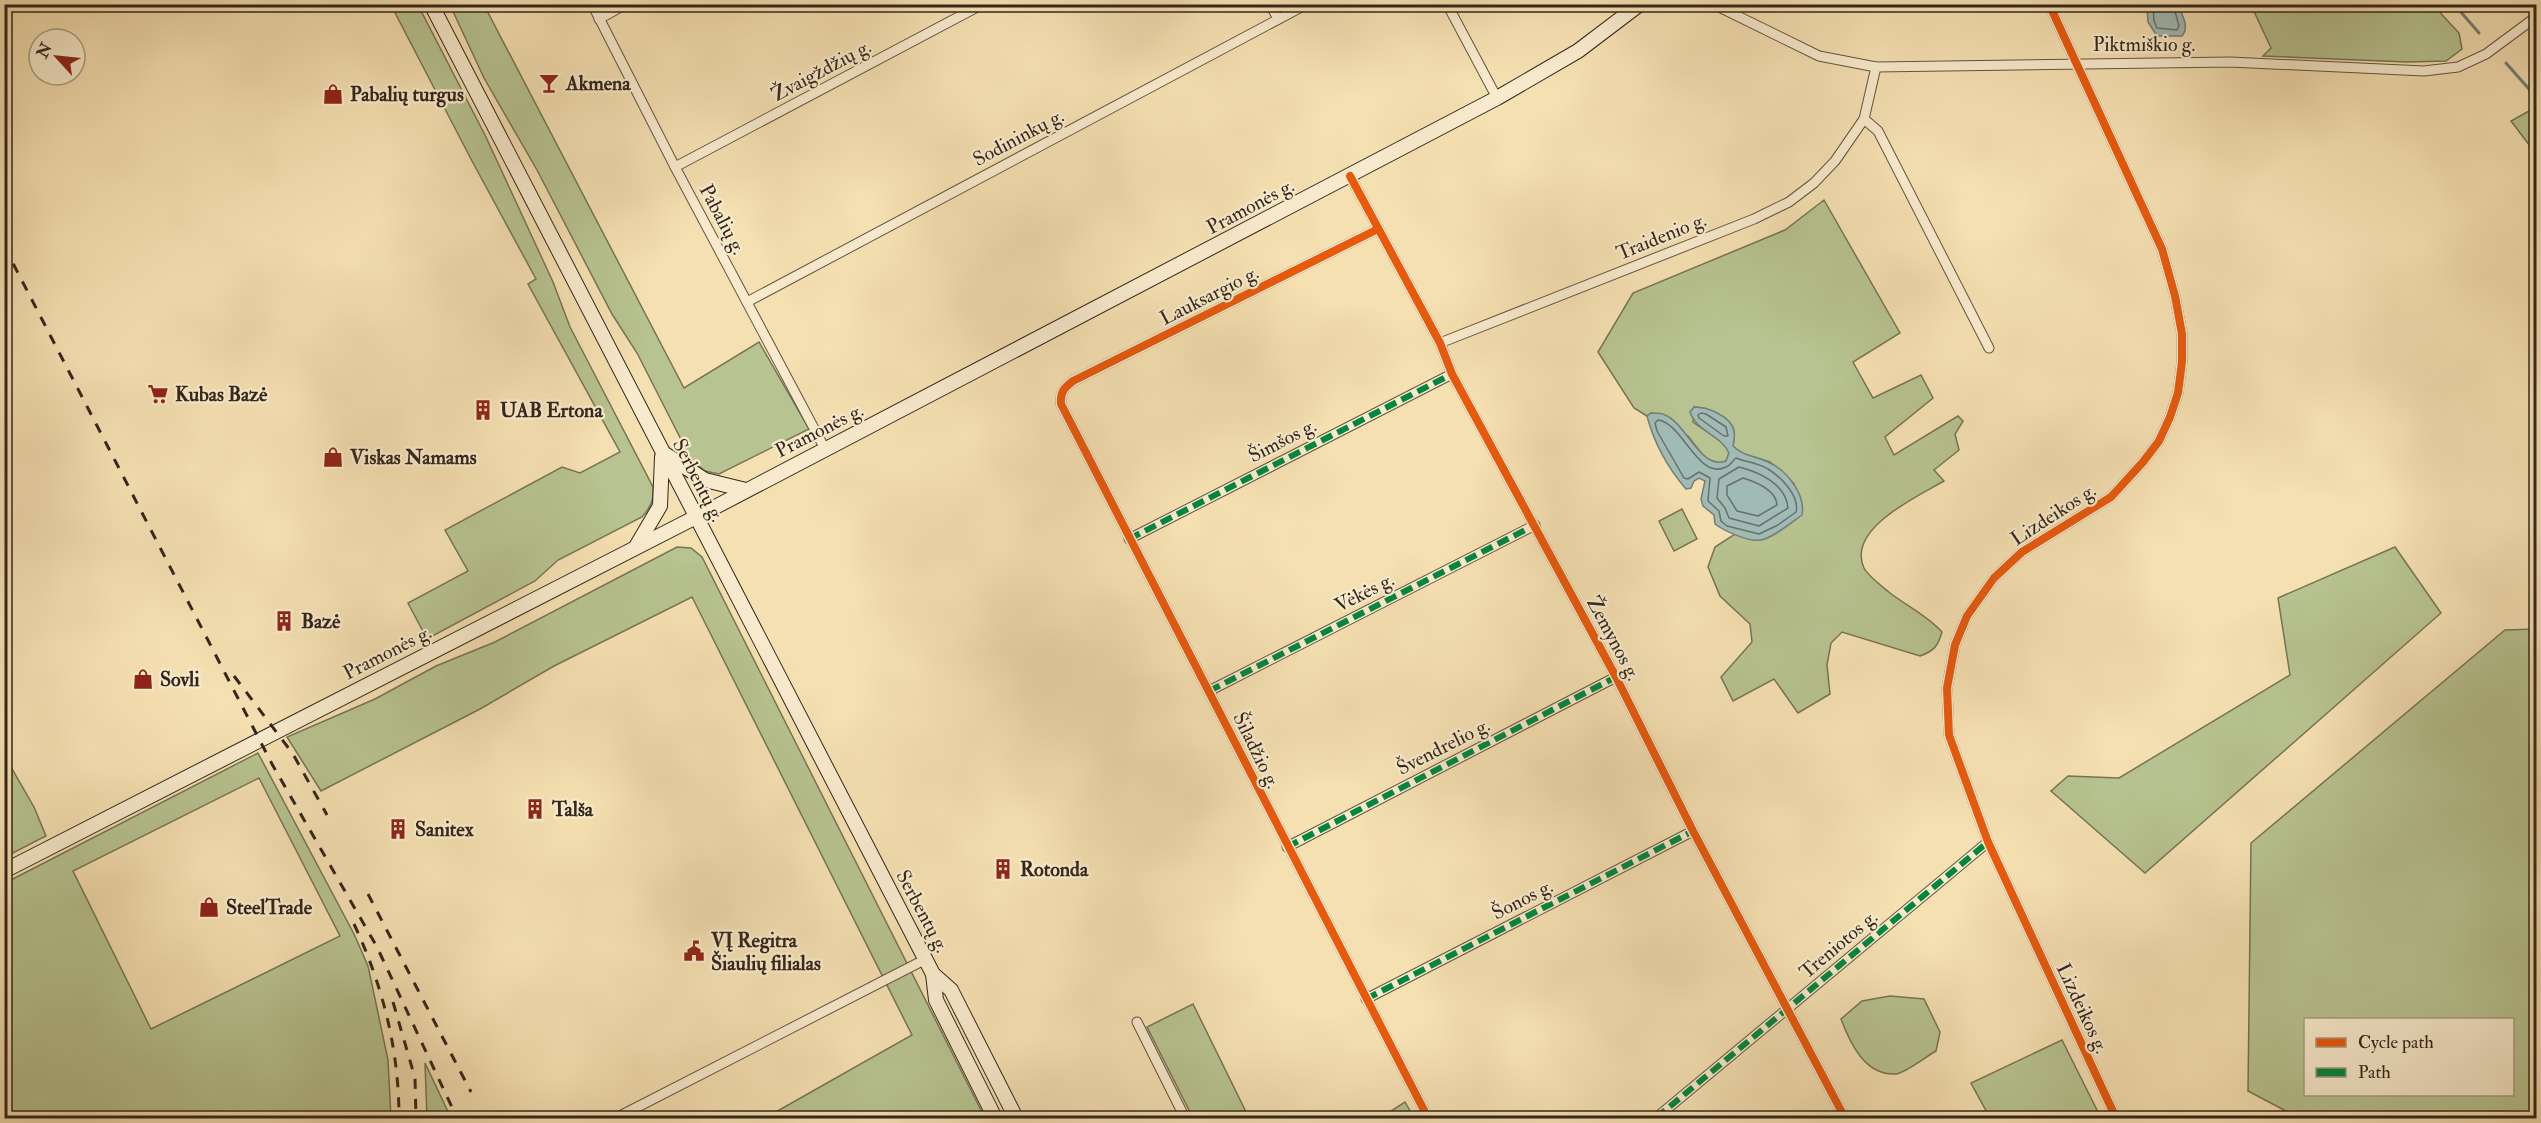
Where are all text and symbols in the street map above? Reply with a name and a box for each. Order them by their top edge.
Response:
north arrow [27,27,87,87]
street label: Piktmiškio g. [2093,32,2195,57]
street label: Žvaigždžių g. [767,33,875,107]
text: N [32,39,57,62]
bar icon: Akmena [537,71,561,95]
place label: Akmena [565,71,631,96]
shop icon: Pabalių turgus [321,82,345,106]
place label: Pabalių turgus [350,82,464,108]
street label: Sodininkų g. [968,103,1068,172]
street label: Pramonės g. [1202,173,1298,240]
street label: Pabalių g. [694,180,751,259]
street label: Traidenio g. [1613,207,1710,266]
street label: Lauksargio g. [1156,260,1263,331]
supermarket icon: Kubas Bazė [146,382,170,406]
place label: Kubas Bazė [175,382,268,407]
building icon: UAB Ertona [471,398,495,422]
place label: UAB Ertona [500,398,603,423]
street label: Pramonės g. [771,398,867,463]
street label: Šimšos g. [1244,412,1320,468]
street label: Serbentų g. [667,434,730,526]
shop icon: Viskas Namams [321,445,345,469]
place label: Viskas Namams [349,445,477,470]
street label: Lizdeikos g. [2006,478,2101,551]
street label: Vėkės g. [1330,567,1398,618]
street label: Žemynos g. [1581,591,1647,685]
building icon: Bazė [272,609,296,633]
place label: Bazė [301,609,341,634]
street label: Pramonės g. [339,620,435,685]
shop icon: Sovli [131,667,155,691]
place label: Sovli [160,667,200,692]
street label: Šiladžio g. [1227,707,1287,793]
street label: Švendrelio g. [1392,711,1494,781]
building icon: Talša [523,797,547,821]
place label: Talša [551,797,594,822]
building icon: Sanitex [386,817,410,841]
place label: Sanitex [415,817,474,842]
building icon: Rotonda [991,857,1015,881]
place label: Rotonda [1020,857,1089,882]
street label: Serbentų g. [890,866,955,957]
street label: Šonos g. [1487,873,1557,925]
shop icon: SteelTrade [197,895,221,919]
place label: SteelTrade [226,895,313,920]
street label: Treniotos g. [1794,904,1882,984]
place label: VĮ Regitra Šiaulių filialas [710,928,821,976]
public building icon: VĮ Regitra Šiaulių filialas [682,939,706,963]
street label: Lizdeikos g. [2051,959,2114,1057]
legend [2304,1018,2514,1096]
text: Cycle path [2358,1031,2434,1054]
text: Path [2358,1061,2391,1084]

